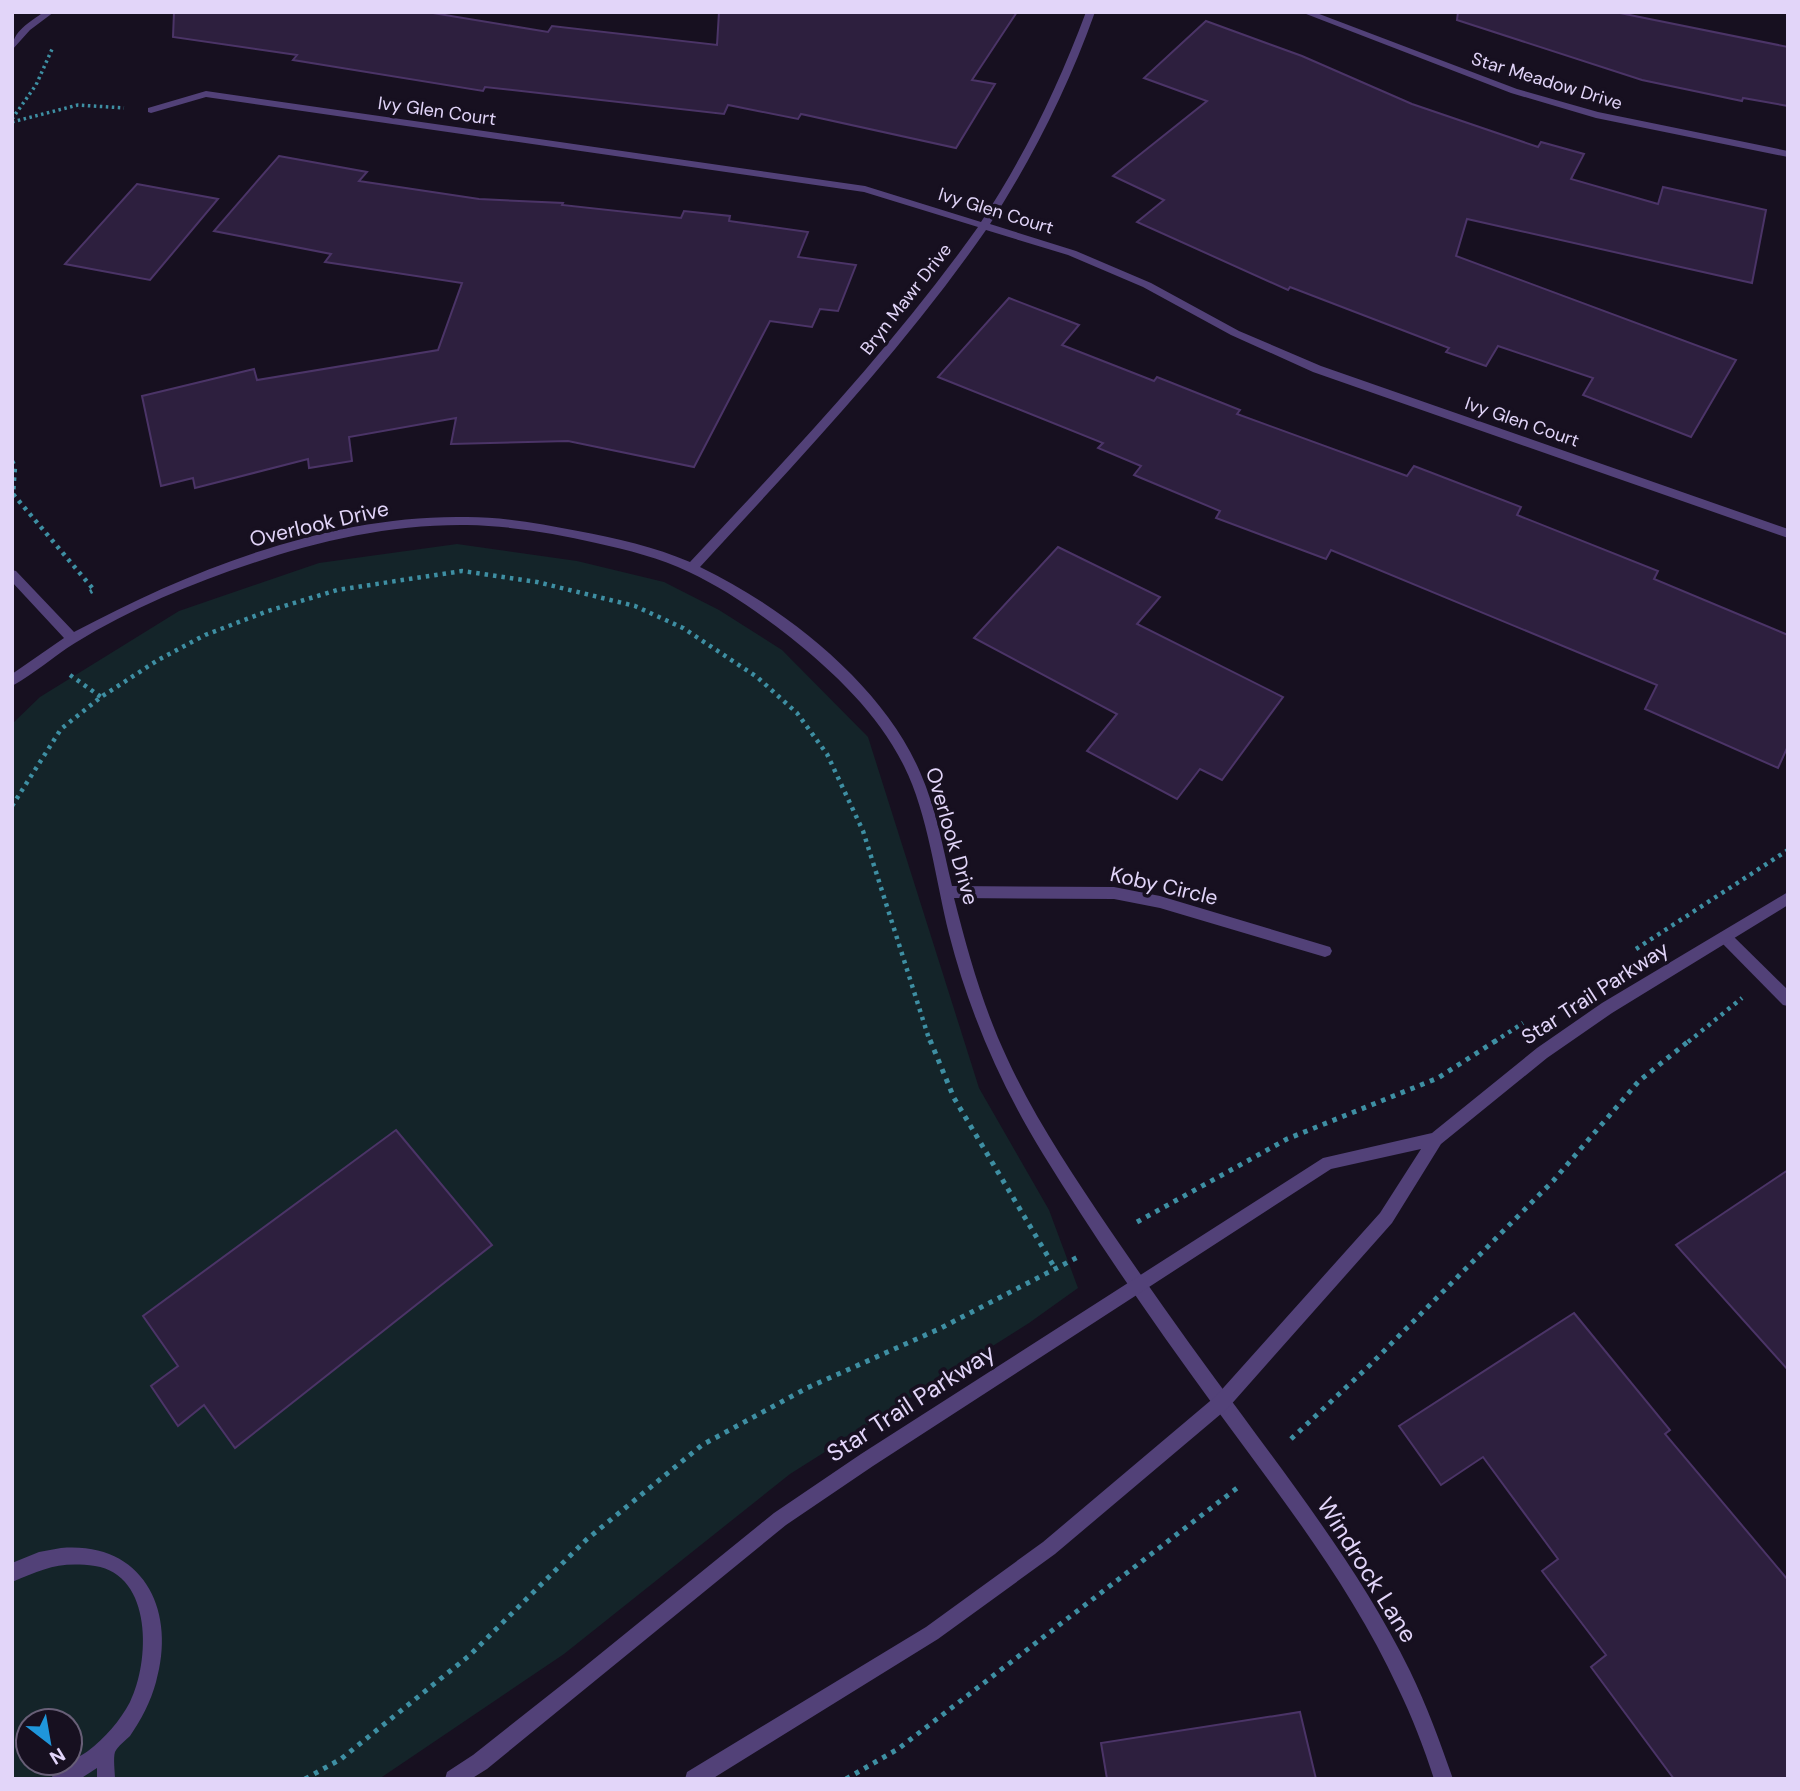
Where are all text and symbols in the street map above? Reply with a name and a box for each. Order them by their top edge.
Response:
street label: Star Meadow Drive [1469,47,1625,115]
street label: Ivy Glen Court [376,91,498,131]
street label: Ivy Glen Court [936,182,1056,240]
street label: Bryn Mawr Drive [855,238,957,360]
street label: Ivy Glen Court [1462,391,1582,453]
street label: Overlook Drive [247,494,391,554]
street label: Overlook Drive [919,764,985,908]
street label: Koby Circle [1107,860,1221,912]
street label: Star Trail Parkway [1516,935,1674,1051]
street label: Star Trail Parkway [821,1337,1001,1469]
street label: Windrock Lane [1310,1491,1424,1648]
north arrow [14,1707,84,1777]
text: N [45,1742,70,1770]

